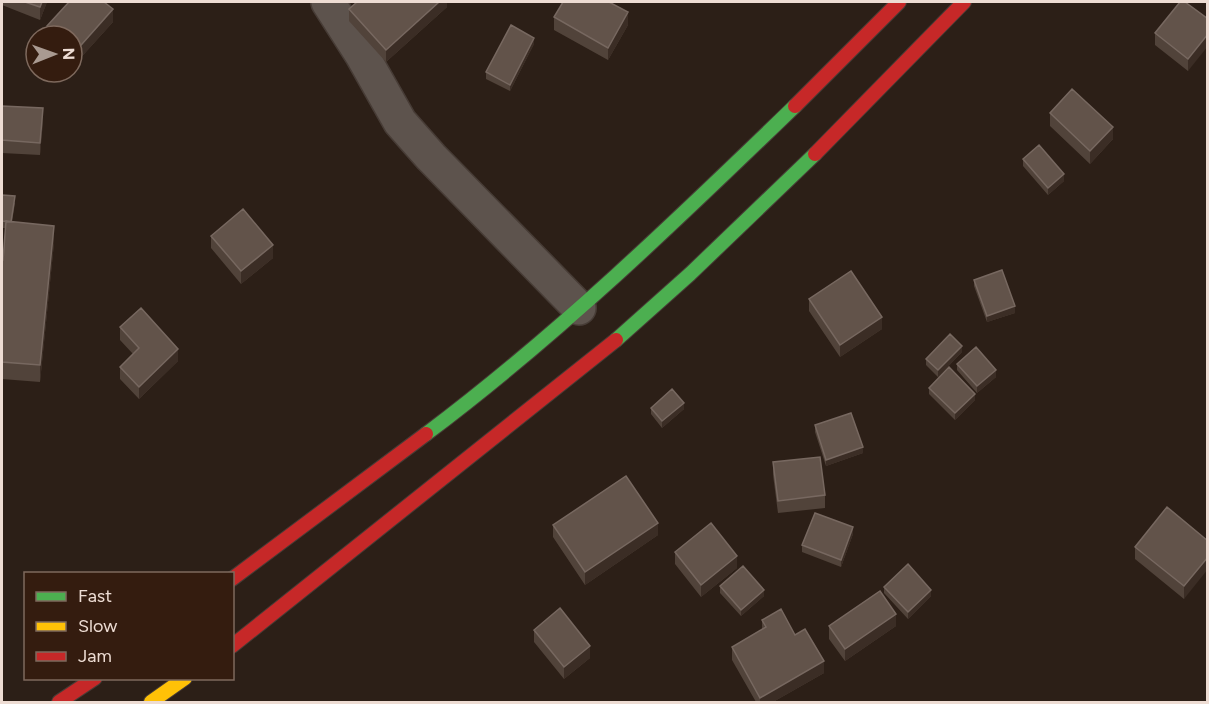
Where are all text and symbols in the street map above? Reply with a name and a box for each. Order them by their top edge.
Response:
north arrow [24,24,84,84]
text: N [59,47,78,60]
legend [24,572,234,680]
text: Fast [78,585,112,607]
text: Slow [78,615,117,637]
text: Jam [78,645,112,667]

